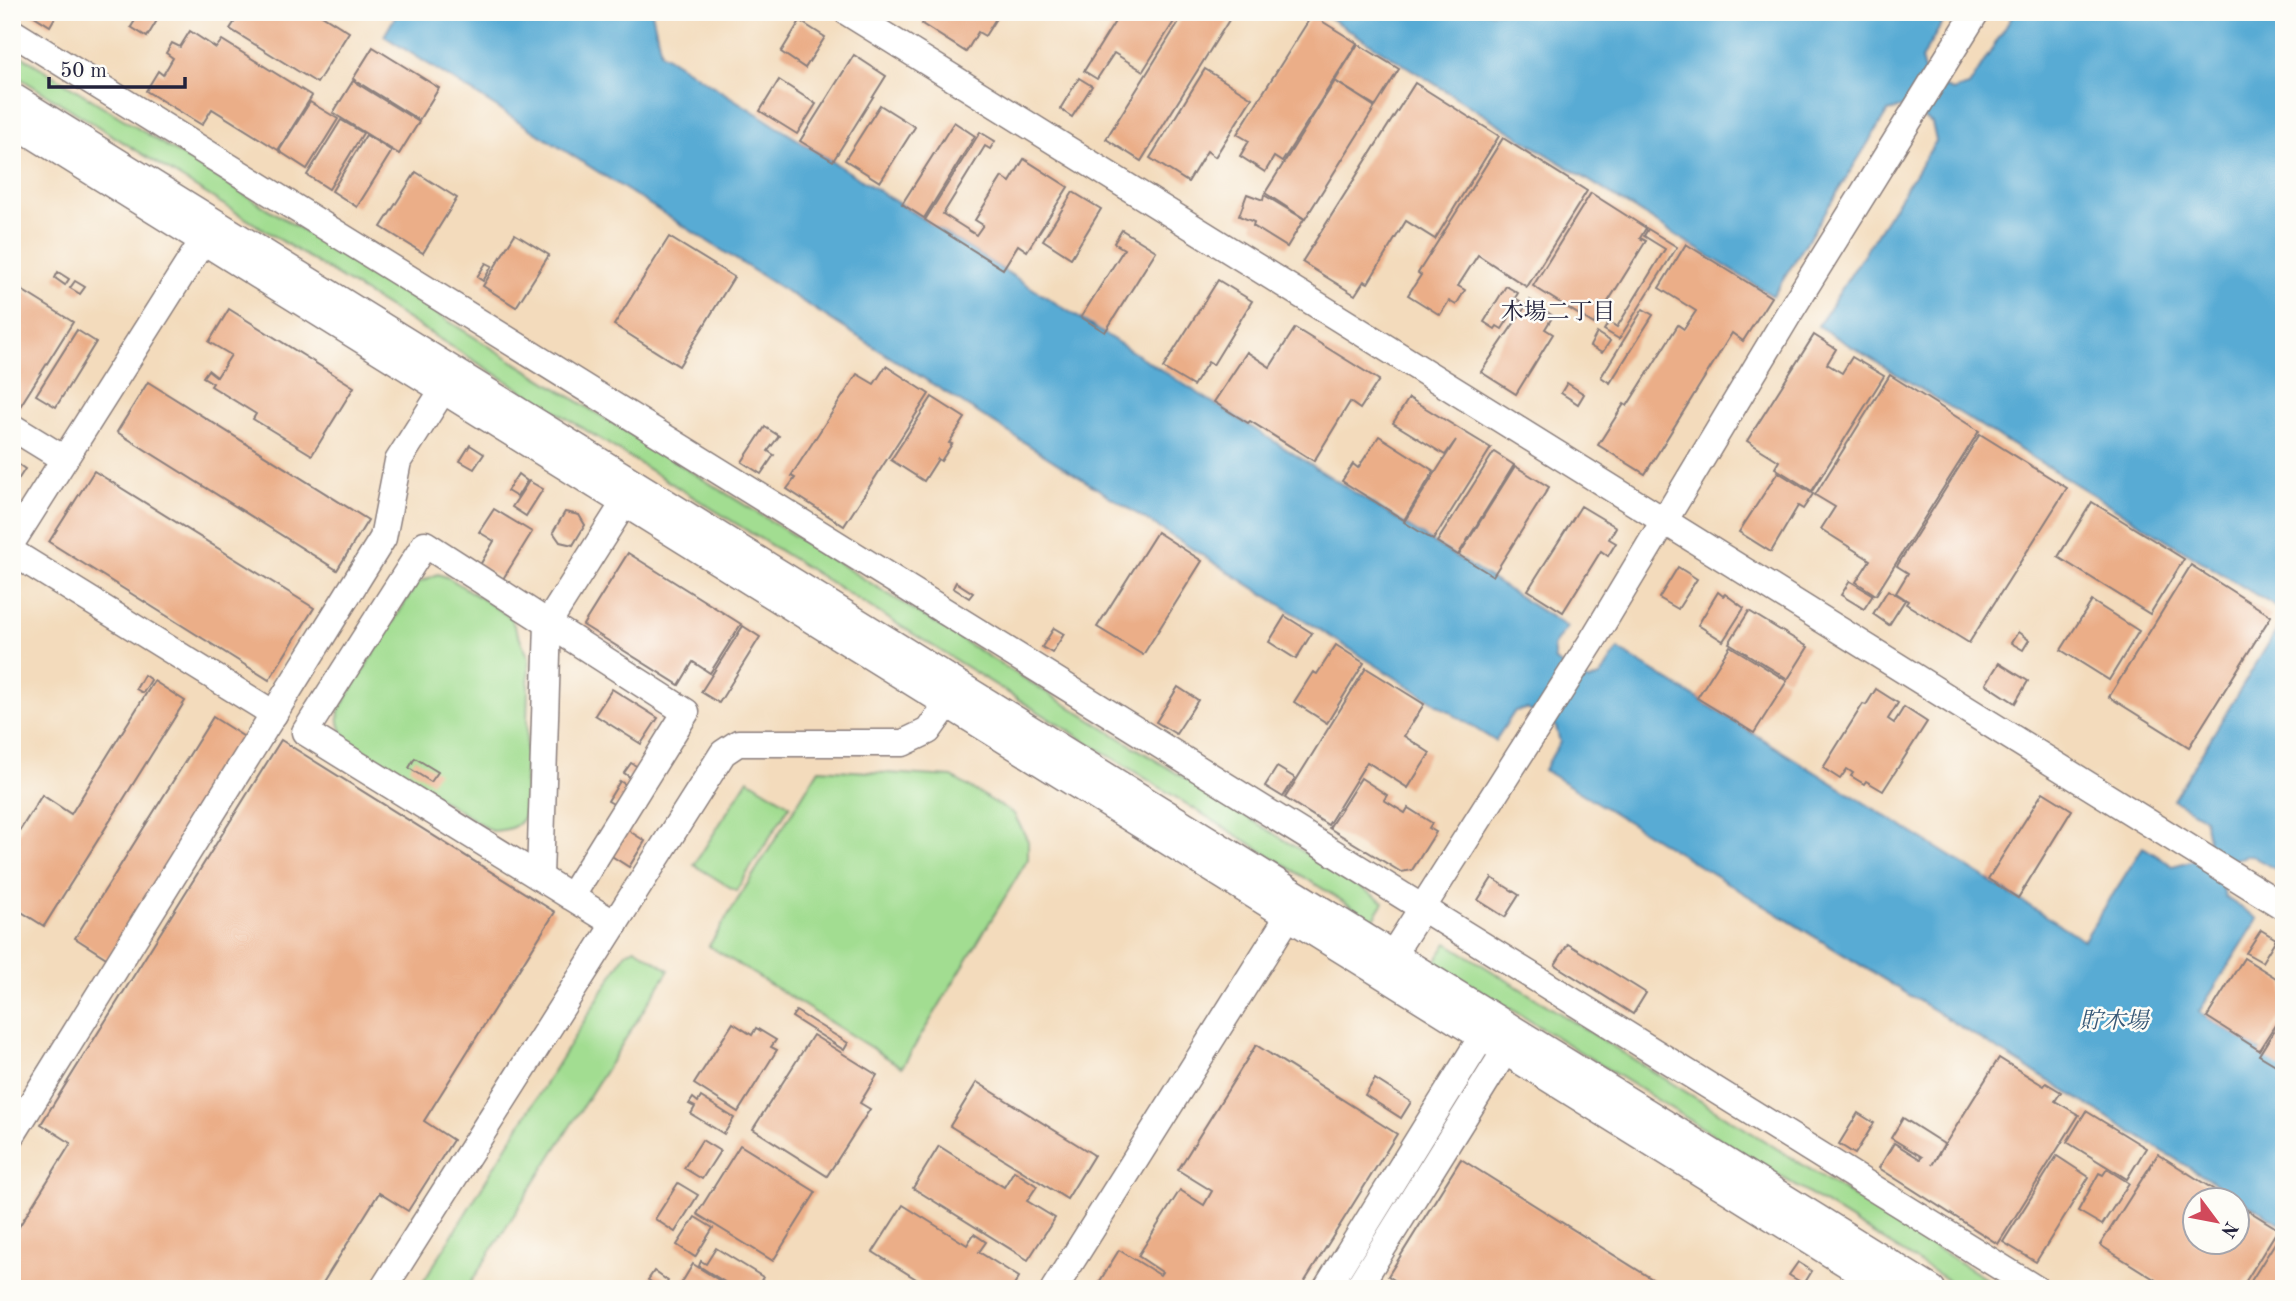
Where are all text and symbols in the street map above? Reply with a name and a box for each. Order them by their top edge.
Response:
scale bar [49,46,186,90]
text: 50 m [60,61,107,82]
district label: 木場二丁目 [1501,299,1616,324]
water label: 貯木場 [2080,1008,2151,1033]
north arrow [2180,1186,2250,1256]
text: N [2216,1217,2240,1240]

